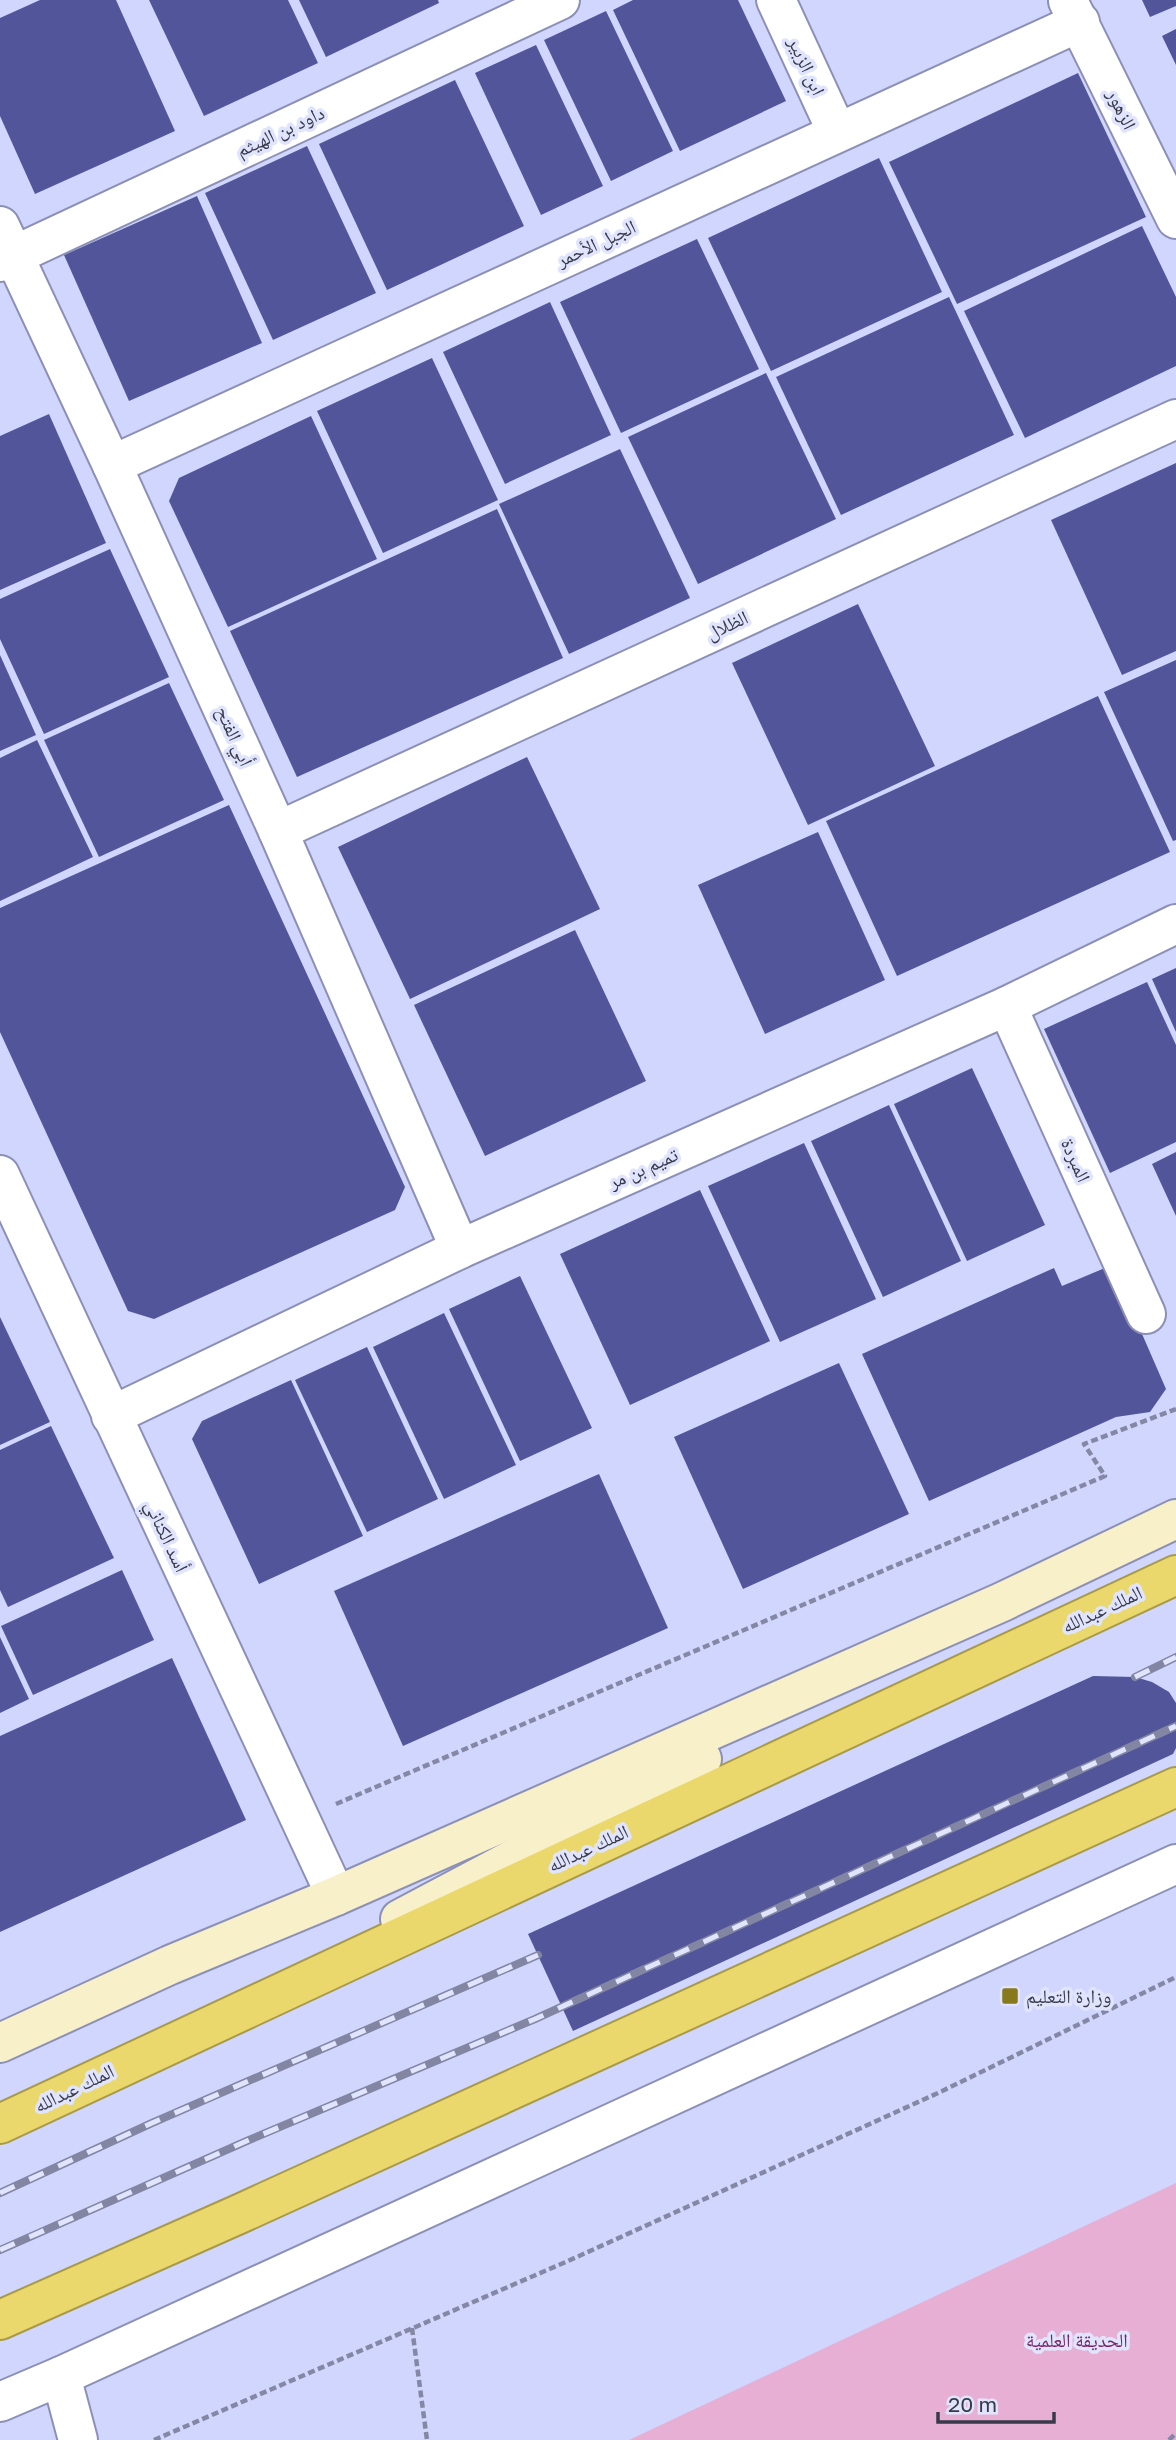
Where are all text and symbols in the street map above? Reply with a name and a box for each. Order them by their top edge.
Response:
street label: ابن الزبير [783,32,831,99]
street label: الزهور [1102,84,1142,133]
street label: داود بن الهيثم [232,100,328,163]
street label: الجبل الأحمر [552,214,639,272]
street label: الظلال [702,605,752,645]
street label: أبي الفتح [208,702,259,771]
street label: المبردة [1056,1134,1096,1186]
street label: تميم بن مر [604,1142,682,1195]
street label: أسد الكناني [136,1496,194,1577]
street label: الملك عبدالله [1058,1580,1146,1638]
street label: الملك عبدالله [544,1819,632,1877]
place label: وزارة التعليم [1026,1984,1111,2009]
marker: وزارة التعليم [1000,1986,1020,2006]
street label: الملك عبدالله [30,2058,118,2117]
park label: الحديقة العلمية [1026,2328,1128,2351]
scale bar [938,2380,1054,2424]
text: 20 m [948,2391,997,2417]

